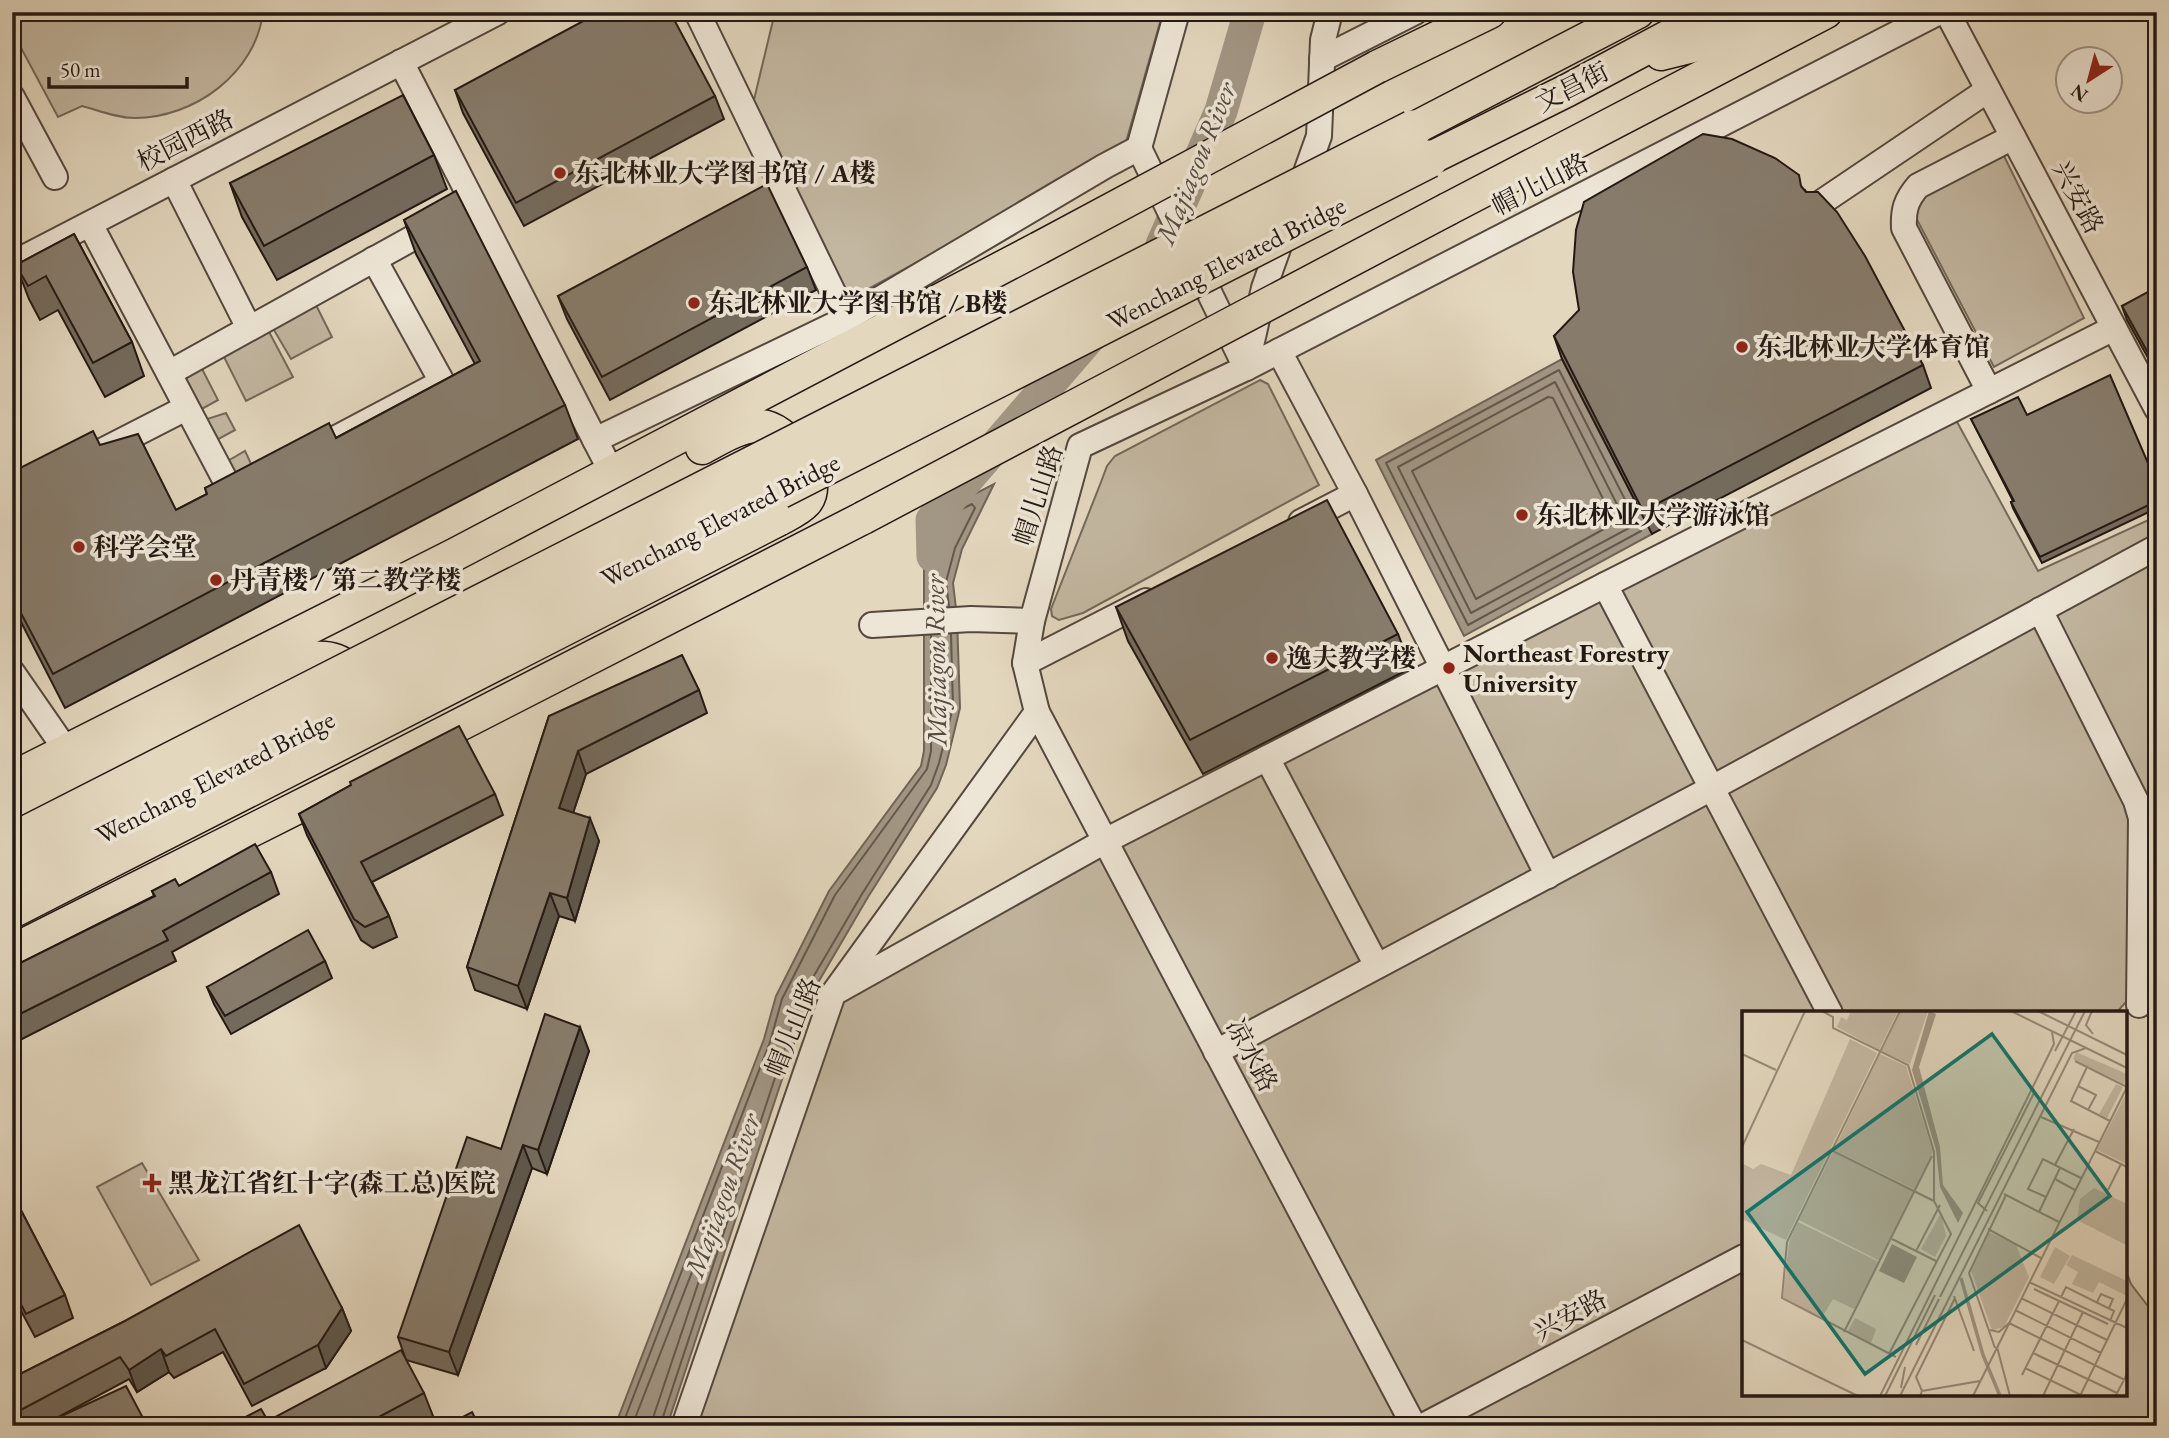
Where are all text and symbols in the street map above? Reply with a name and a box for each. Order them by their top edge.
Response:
scale bar [49,46,187,90]
north arrow [2054,46,2124,116]
street label: 文昌街 [1530,54,1614,120]
text: 50 m [60,56,101,83]
water label: Majiagou River [1145,76,1244,251]
text: N [2065,78,2093,108]
street label: 校园西路 [131,101,239,179]
street label: 帽儿山路 [1486,145,1594,223]
street label: 兴安路 [2045,155,2111,239]
place label: 东北林业大学图书馆 / A楼 [574,156,876,190]
marker: 东北林业大学图书馆 / A楼 [552,165,568,181]
street label: Wenchang Elevated Bridge [1101,188,1351,338]
place label: 东北林业大学图书馆 / B楼 [708,286,1007,320]
marker: 东北林业大学图书馆 / B楼 [686,295,702,311]
place label: 东北林业大学体育馆 [1756,330,1990,364]
marker: 东北林业大学体育馆 [1734,339,1750,355]
street label: 帽儿山路 [1006,440,1070,550]
street label: Wenchang Elevated Bridge [595,445,845,595]
place label: 东北林业大学游泳馆 [1536,498,1770,532]
marker: 东北林业大学游泳馆 [1514,507,1530,523]
place label: 科学会堂 [93,530,197,564]
marker: 科学会堂 [71,539,87,555]
place label: 丹青楼 / 第二教学楼 [230,563,461,597]
marker: 丹青楼 / 第二教学楼 [208,572,224,588]
water label: Majiagou River [915,573,955,748]
place label: Northeast Forestry University [1463,636,1670,700]
place label: 逸夫教学楼 [1286,641,1416,675]
marker: 逸夫教学楼 [1264,650,1280,666]
marker: Northeast Forestry University [1441,660,1457,676]
street label: Wenchang Elevated Bridge [90,702,340,852]
street label: 帽儿山路 [758,972,828,1082]
inset map [1742,1011,2127,1396]
street label: 凉水路 [1219,1013,1285,1097]
water label: Majiagou River [675,1107,769,1284]
place label: 黑龙江省红十字(森工总)医院 [168,1166,496,1200]
marker: 黑龙江省红十字(森工总)医院 [142,1173,162,1193]
street label: 兴安路 [1528,1282,1612,1348]

